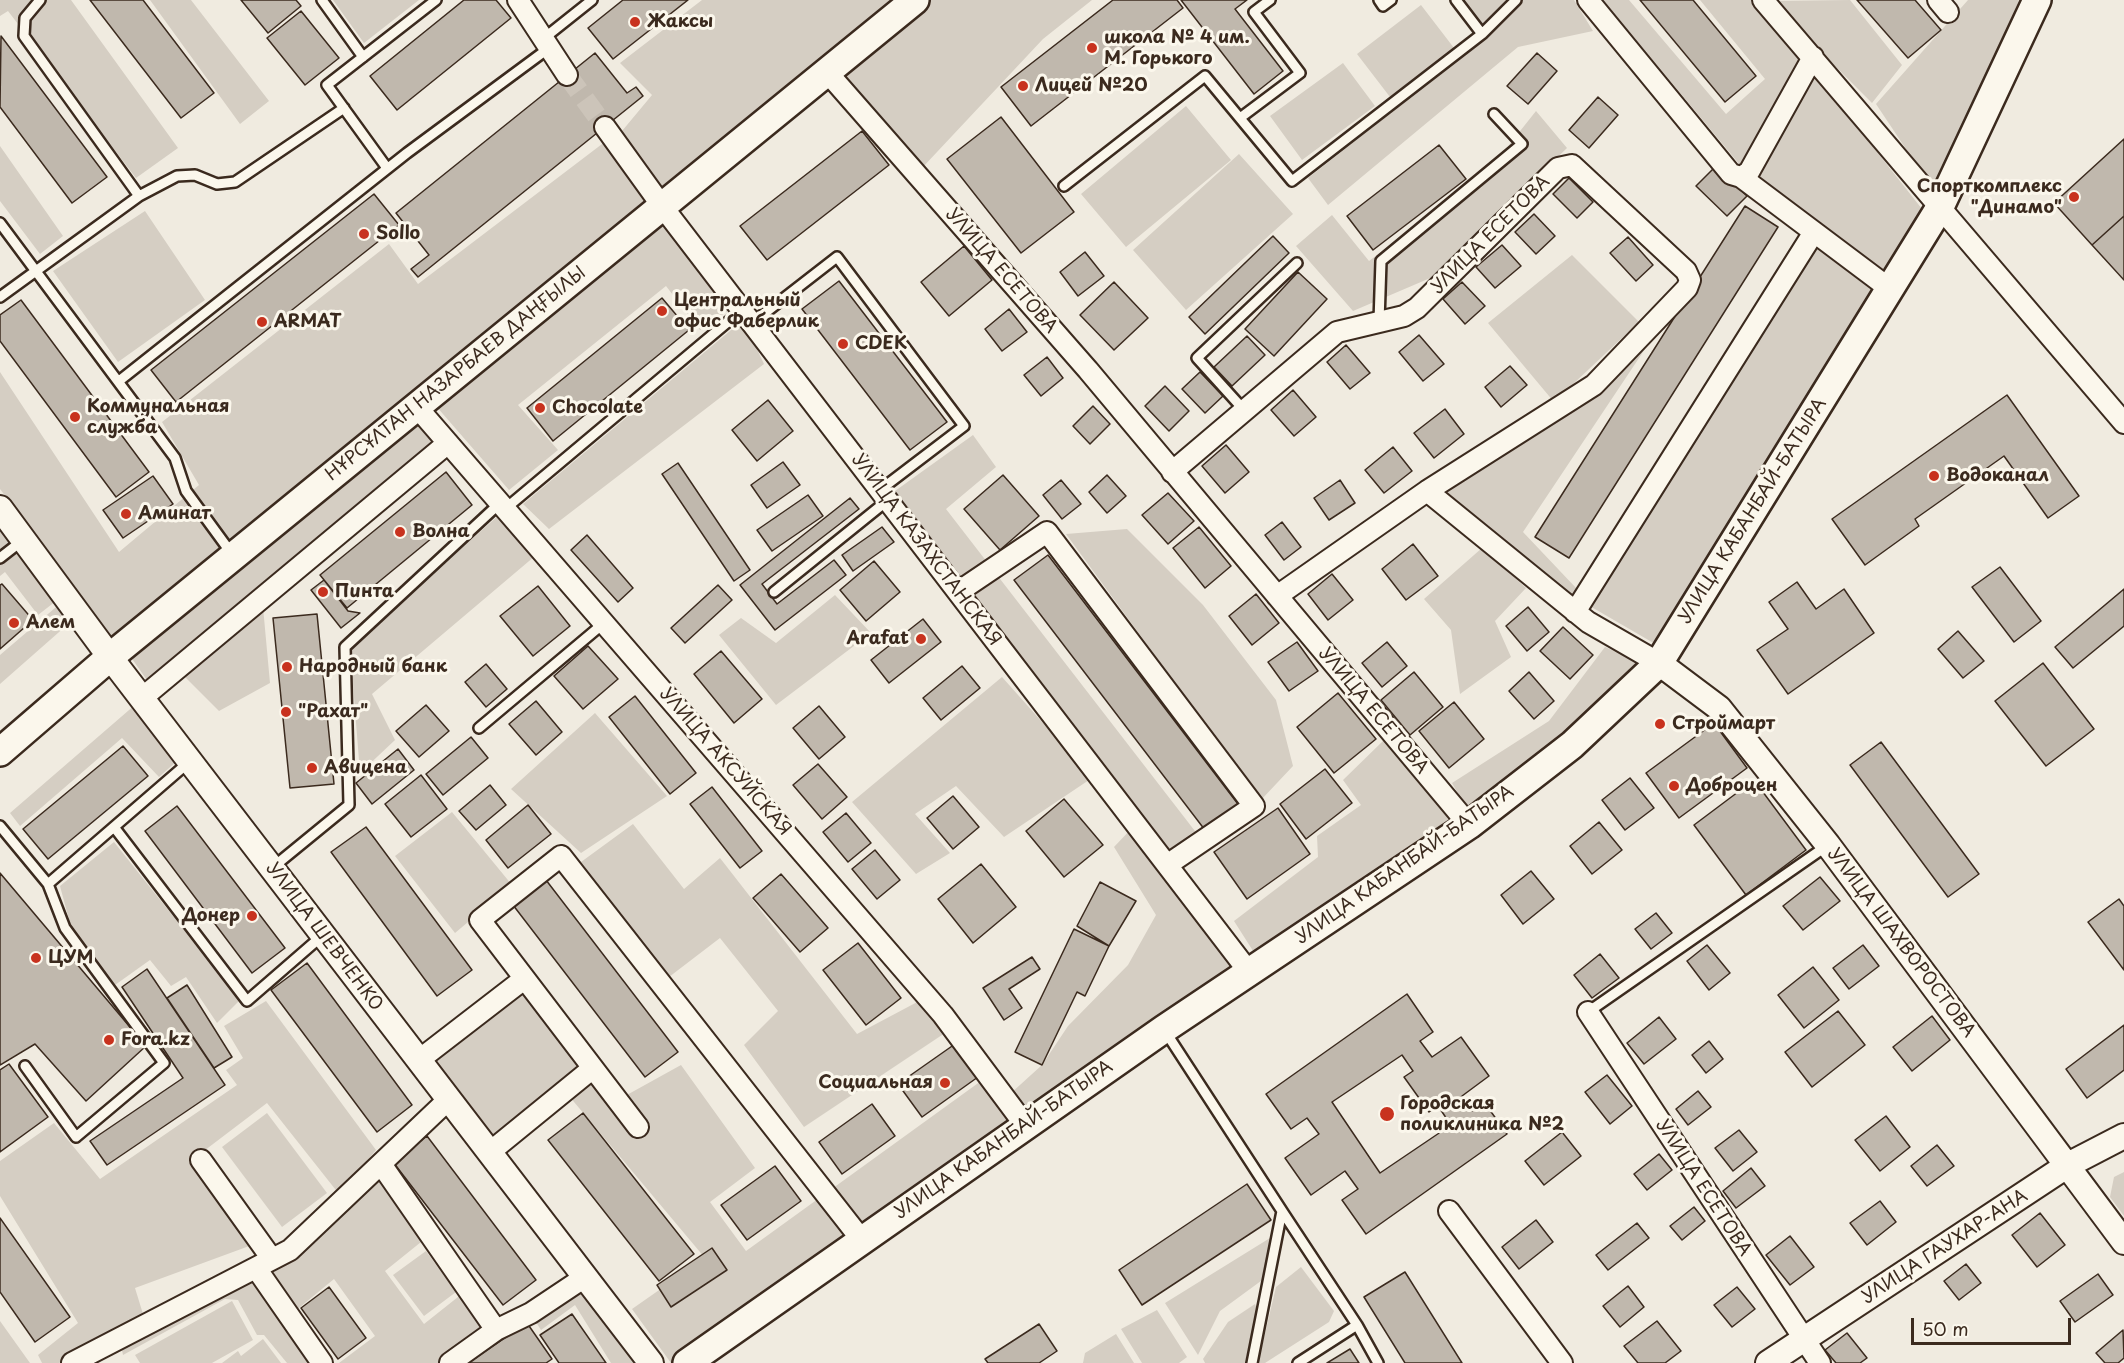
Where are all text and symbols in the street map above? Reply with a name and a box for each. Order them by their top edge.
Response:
place label: Жаксы [647,11,713,33]
marker: Жаксы [628,15,642,29]
place label: школа № 4 им. М. Горького [1104,27,1250,70]
marker: школа № 4 им. М. Горького [1085,41,1099,55]
place label: Лицей №20 [1035,75,1148,97]
marker: Лицей №20 [1016,79,1030,93]
street label: УЛИЦА ЕСЕТОВА [1427,171,1555,299]
place label: Спорткомплекс "Динамо" [1917,176,2062,219]
marker: Спорткомплекс "Динамо" [2067,190,2081,204]
street label: УЛИЦА ЕСЕТОВА [941,204,1061,338]
place label: Sollo [376,223,420,245]
marker: Sollo [357,227,371,241]
street label: НҰРСҰЛТАН НАЗАРБАЕВ ДАҢҒЫЛЫ [322,262,590,486]
place label: Центральный офис Фаберлик [674,290,819,332]
marker: Центральный офис Фаберлик [655,304,669,318]
place label: ARMAT [274,311,341,333]
marker: ARMAT [255,315,269,329]
place label: CDEK [855,333,907,355]
marker: CDEK [836,337,850,351]
street label: УЛИЦА КАБАНБАЙ-БАТЫРА [1675,394,1831,628]
place label: Коммунальная служба [87,396,230,438]
place label: Chocolate [552,397,643,419]
marker: Chocolate [533,401,547,415]
marker: Коммунальная служба [68,410,82,424]
street label: УЛИЦА КАЗАХСТАНСКАЯ [847,450,1005,650]
place label: Водоканал [1946,465,2049,487]
marker: Водоканал [1927,469,1941,483]
place label: Аминат [138,503,211,525]
marker: Аминат [119,507,133,521]
place label: Волна [412,521,470,543]
marker: Волна [393,525,407,539]
place label: Пинта [335,581,394,603]
marker: Пинта [316,585,330,599]
place label: Алем [26,612,75,634]
marker: Алем [7,616,21,630]
place label: Arafat [847,628,909,650]
marker: Arafat [914,632,928,646]
street label: УЛИЦА ЕСЕТОВА [1314,643,1432,779]
place label: Народный банк [299,656,447,678]
marker: Народный банк [280,660,294,674]
street label: УЛИЦА АКСУЙСКАЯ [655,684,795,840]
place label: "Рахат" [298,701,368,723]
marker: "Рахат" [279,705,293,719]
place label: Строймарт [1672,713,1775,735]
marker: Строймарт [1653,717,1667,731]
place label: Авицена [324,757,407,779]
marker: Авицена [305,761,319,775]
place label: Доброцен [1686,775,1777,797]
marker: Доброцен [1667,779,1681,793]
street label: УЛИЦА КАБАНБАЙ-БАТЫРА [1292,781,1518,949]
street label: УЛИЦА ШАХВОРОСТОВА [1823,844,1979,1042]
street label: УЛИЦА ШЕВЧЕНКО [261,859,387,1015]
place label: Донер [182,905,240,927]
marker: Донер [245,909,259,923]
place label: ЦУМ [48,947,93,969]
marker: ЦУМ [29,951,43,965]
place label: Fora.kz [121,1029,190,1051]
marker: Fora.kz [102,1033,116,1047]
street label: УЛИЦА КАБАНБАЙ-БАТЫРА [891,1056,1117,1224]
place label: Социальная [818,1072,933,1094]
marker: Социальная [938,1076,952,1090]
place label: Городская поликлиника №2 [1400,1093,1564,1136]
marker: Городская поликлиника №2 [1378,1105,1396,1123]
street label: УЛИЦА ЕСЕТОВА [1651,1116,1755,1260]
street label: УЛИЦА ГАУХАР-АНА [1858,1185,2032,1309]
scale bar [1914,1306,2074,1344]
text: 50 m [1922,1315,1969,1342]

